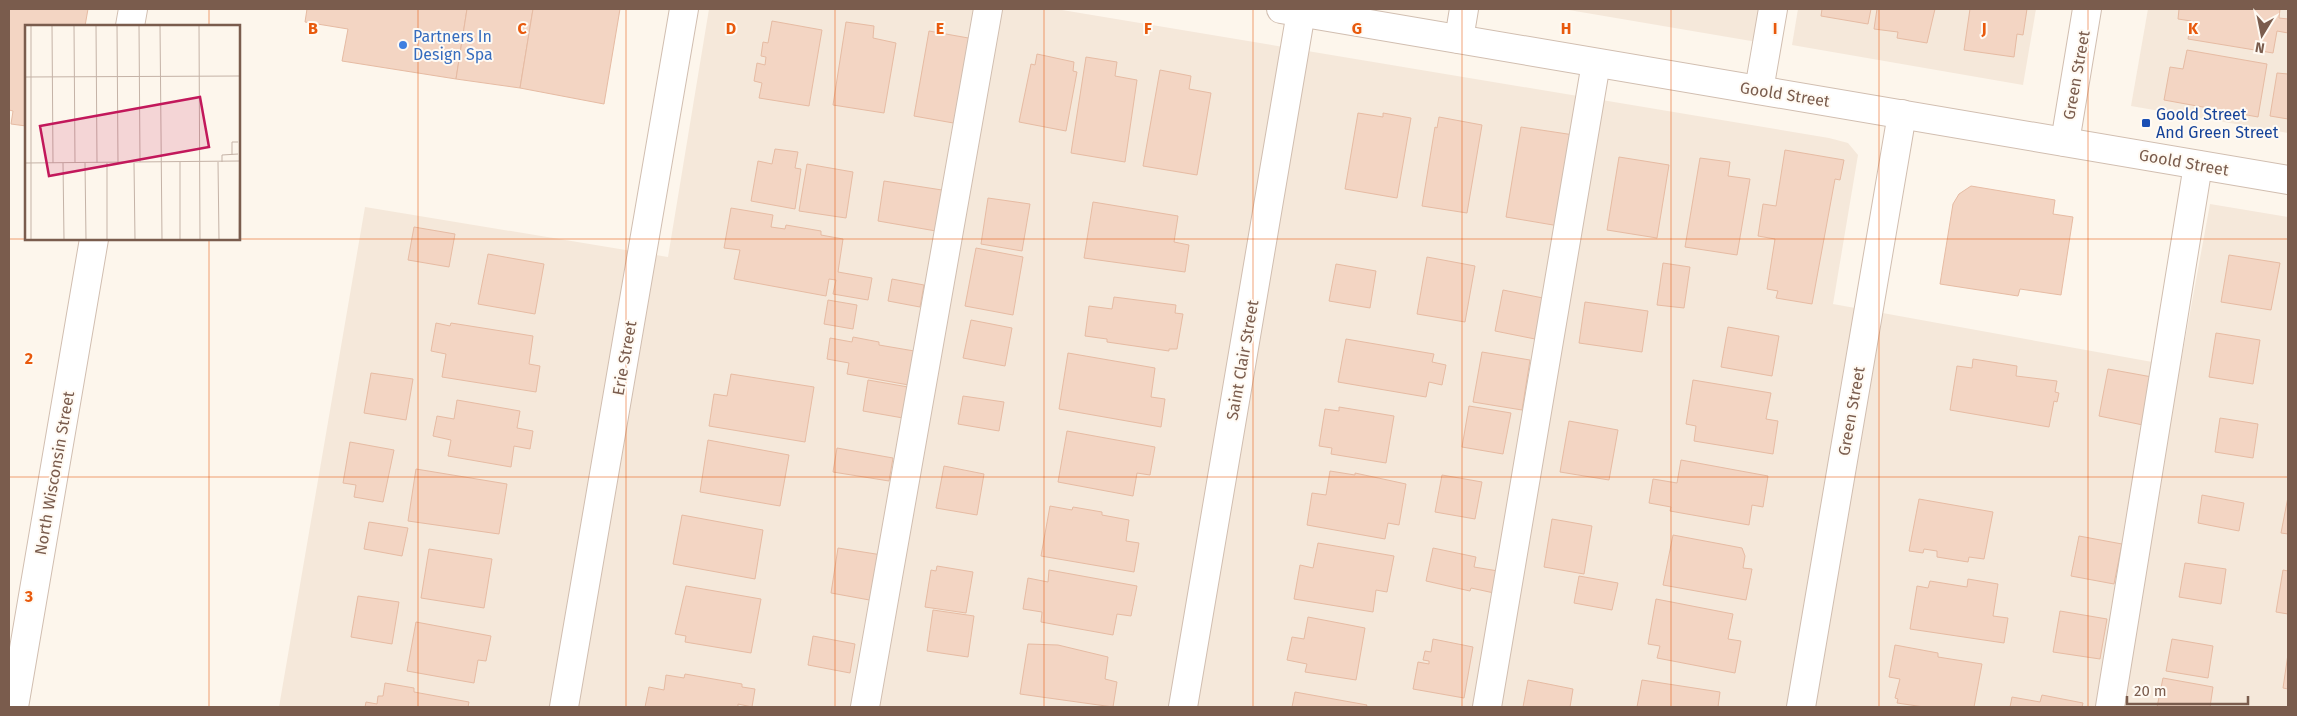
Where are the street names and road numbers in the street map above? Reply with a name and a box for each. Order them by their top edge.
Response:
street label: Green Street [2059,29,2094,121]
street label: Goold Street [1739,78,1831,111]
street label: Goold Street [2138,145,2230,180]
street label: Saint Clair Street [1223,298,1262,422]
street label: Erie Street [609,319,640,397]
street label: Green Street [1834,365,1869,457]
street label: North Wisconsin Street [31,389,78,557]

